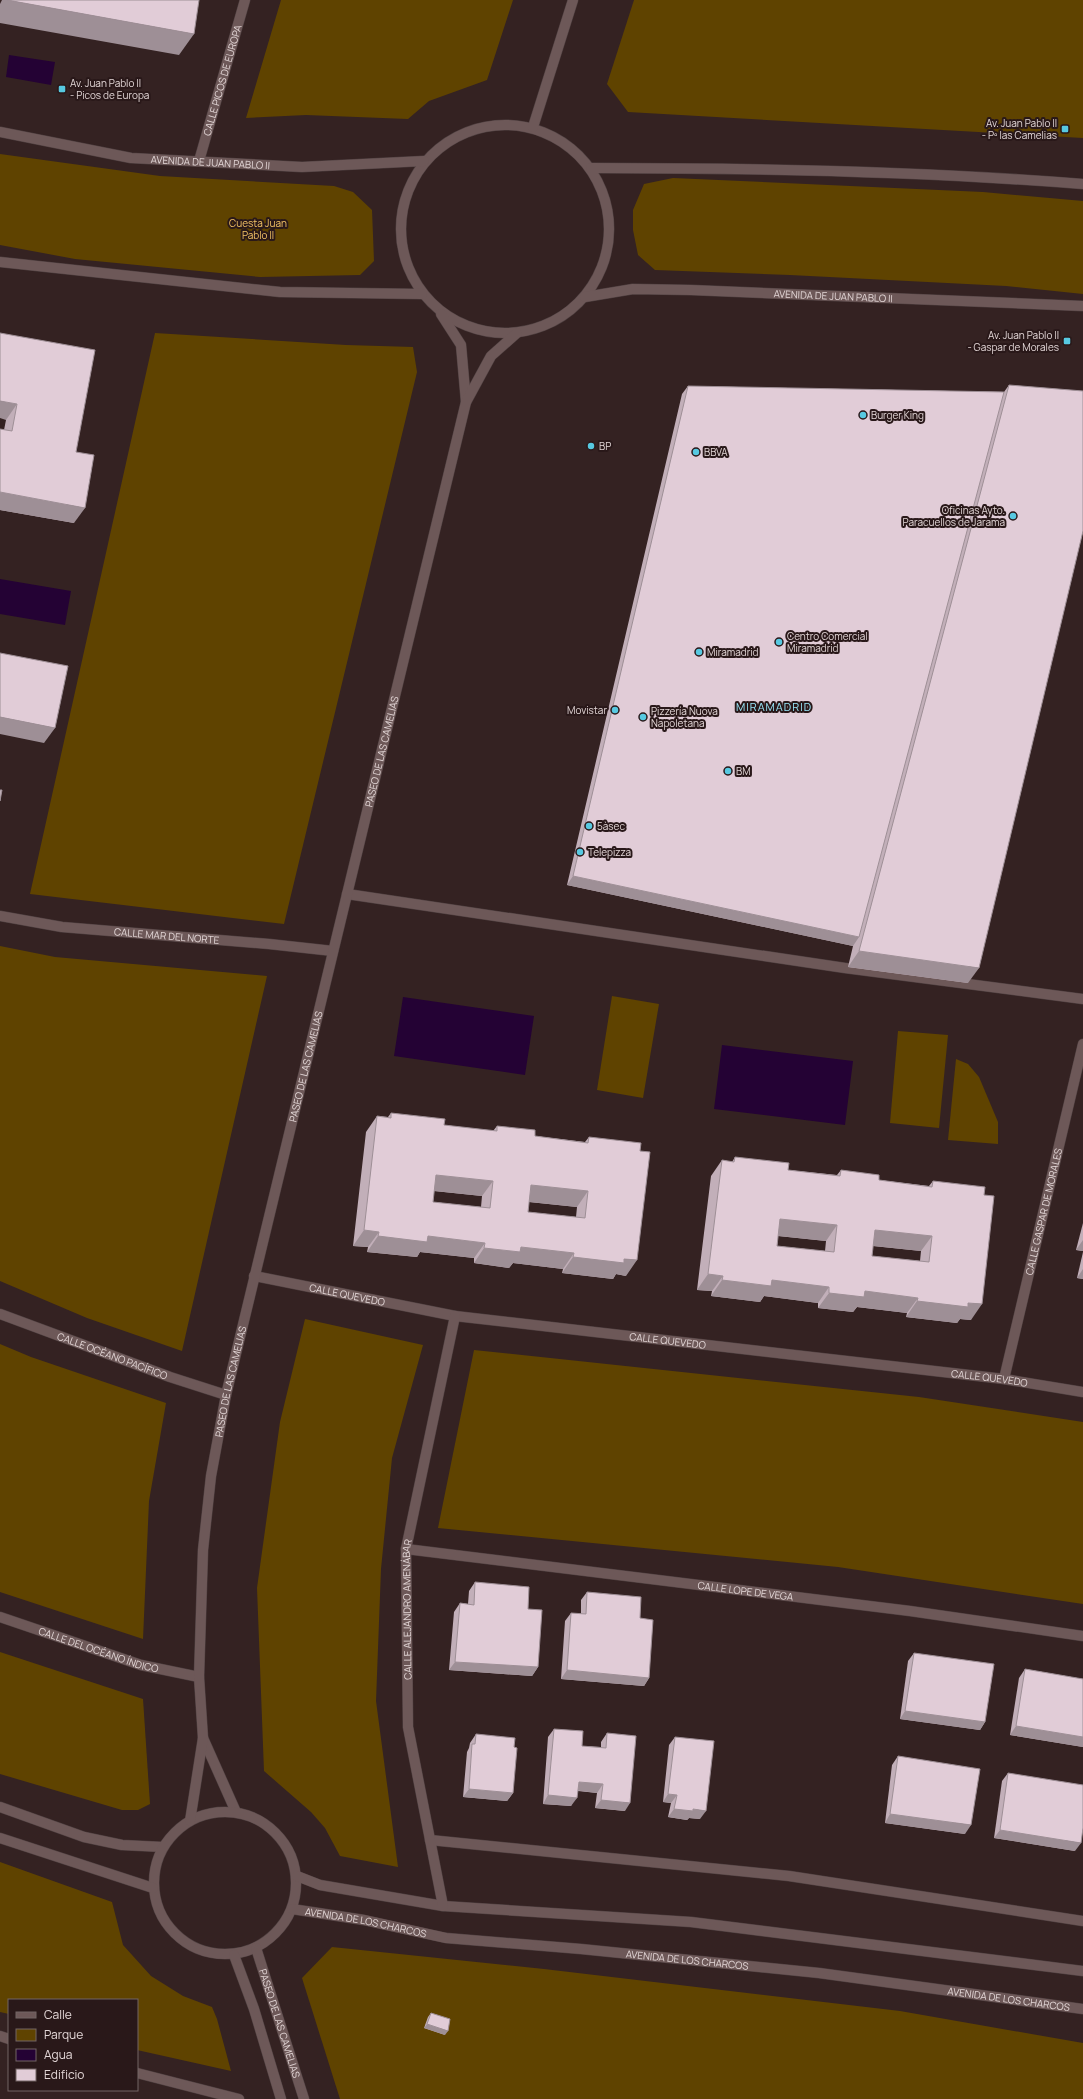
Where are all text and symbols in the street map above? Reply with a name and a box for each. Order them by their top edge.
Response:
street label: CALLE PICOS DE EUROPA [200,22,245,137]
place label: Av. Juan Pablo II - Picos de Europa [70,76,149,102]
marker: Av. Juan Pablo II - Picos de Europa [57,84,67,94]
place label: Av. Juan Pablo II - Pº las Camelias [982,116,1057,142]
marker: Av. Juan Pablo II - Pº las Camelias [1060,124,1070,134]
street label: AVENIDA DE JUAN PABLO II [150,152,270,172]
park label: Cuesta Juan Pablo II [229,216,287,242]
street label: AVENIDA DE JUAN PABLO II [773,286,893,305]
place label: Av. Juan Pablo II - Gaspar de Morales [967,328,1059,354]
marker: Av. Juan Pablo II - Gaspar de Morales [1062,336,1072,346]
place label: Burger King [871,408,924,422]
marker: Burger King [858,410,868,420]
place label: BP [599,439,611,453]
marker: BP [586,441,596,451]
place label: BBVA [704,445,728,459]
marker: BBVA [691,447,701,457]
place label: Oficinas Ayto. Paracuellos de Jarama [903,503,1005,529]
marker: Oficinas Ayto. Paracuellos de Jarama [1008,511,1018,521]
place label: Centro Comercial Miramadrid [787,629,868,655]
marker: Centro Comercial Miramadrid [774,637,784,647]
place label: Miramadrid [707,645,759,659]
marker: Miramadrid [694,647,704,657]
street label: PASEO DE LAS CAMELIAS [361,695,402,808]
district label: MIRAMADRID [736,699,812,714]
place label: Movistar [567,703,607,717]
place label: Pizzería Nuova Napoletana [651,704,718,730]
marker: Movistar [610,705,620,715]
marker: Pizzería Nuova Napoletana [638,712,648,722]
place label: BM [736,764,751,778]
marker: BM [723,766,733,776]
place label: 5àsec [597,819,625,833]
marker: 5àsec [584,821,594,831]
place label: Telepizza [588,845,631,859]
marker: Telepizza [575,847,585,857]
street label: CALLE MAR DEL NORTE [114,924,220,947]
street label: PASEO DE LAS CAMELIAS [285,1010,326,1123]
street label: CALLE GASPAR DE MORALES [1022,1147,1065,1277]
street label: CALLE QUEVEDO [308,1280,386,1309]
street label: PASEO DE LAS CAMELIAS [211,1325,249,1438]
street label: CALLE OCÉANO PACÍFICO [55,1329,170,1383]
street label: CALLE QUEVEDO [629,1329,707,1352]
street label: CALLE QUEVEDO [951,1366,1029,1390]
street label: CALLE ALEJANDRO AMENÁBAR [399,1538,415,1680]
street label: CALLE LOPE DE VEGA [697,1578,795,1604]
street label: CALLE DEL OCÉANO ÍNDICO [37,1624,160,1675]
street label: AVENIDA DE LOS CHARCOS [304,1904,428,1941]
street label: AVENIDA DE LOS CHARCOS [625,1947,749,1973]
street label: PASEO DE LAS CAMELIAS [256,1967,304,2080]
street label: AVENIDA DE LOS CHARCOS [947,1984,1071,2014]
legend [8,1999,138,2091]
text: Calle [44,2006,72,2023]
text: Parque [44,2026,83,2043]
text: Agua [44,2046,73,2063]
text: Edificio [44,2066,84,2083]

